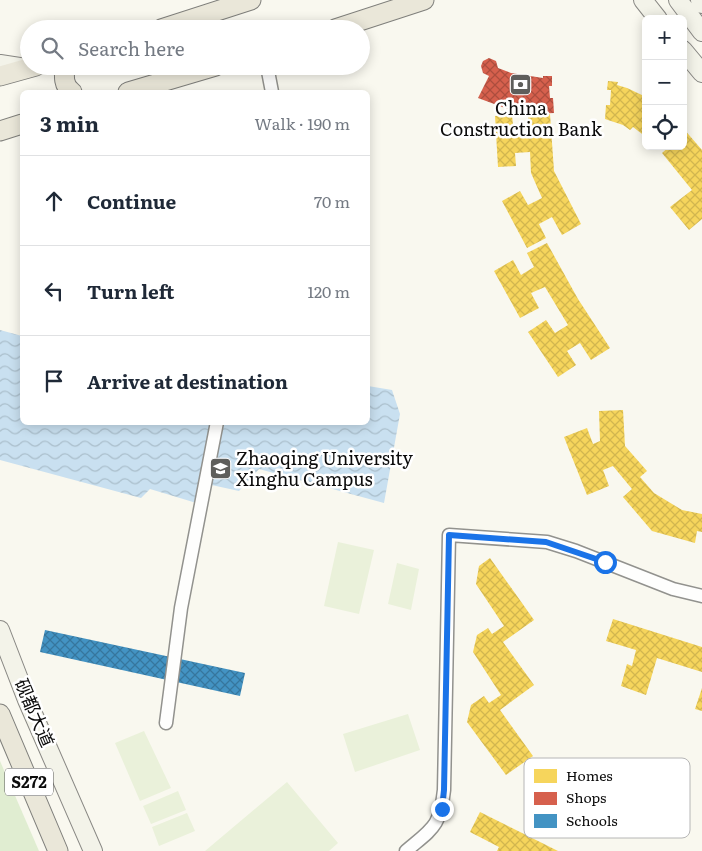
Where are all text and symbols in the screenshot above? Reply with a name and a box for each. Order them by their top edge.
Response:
map controls [642,15,687,150]
button: + [642,15,687,60]
search box [20,20,370,75]
icon: search [38,34,66,62]
text: Search here [78,34,185,62]
button: − [642,60,687,105]
bank icon: China Construction Bank [509,72,533,96]
place label: China Construction Bank [440,94,603,142]
button: locate [642,105,687,150]
text: 3 min [40,107,99,138]
text: Walk · 190 m [254,111,350,135]
icon: ahead [40,187,68,215]
text: Continue [87,187,176,215]
text: 70 m [314,189,350,213]
icon: left [40,277,68,305]
text: Turn left [87,277,174,305]
text: 120 m [307,279,350,303]
icon: arrive [40,367,68,395]
text: Arrive at destination [87,367,288,395]
place label: Zhaoqing University Xinghu Campus [236,444,413,492]
school or university icon: Zhaoqing University Xinghu Campus [208,457,232,481]
route start [594,551,617,574]
street label: 砚都大道 [9,674,62,751]
legend [524,758,690,838]
text: Homes [566,765,613,785]
road number: S272 [5,769,53,796]
text: Shops [566,787,606,807]
route end [431,798,454,821]
text: Schools [566,810,618,830]

